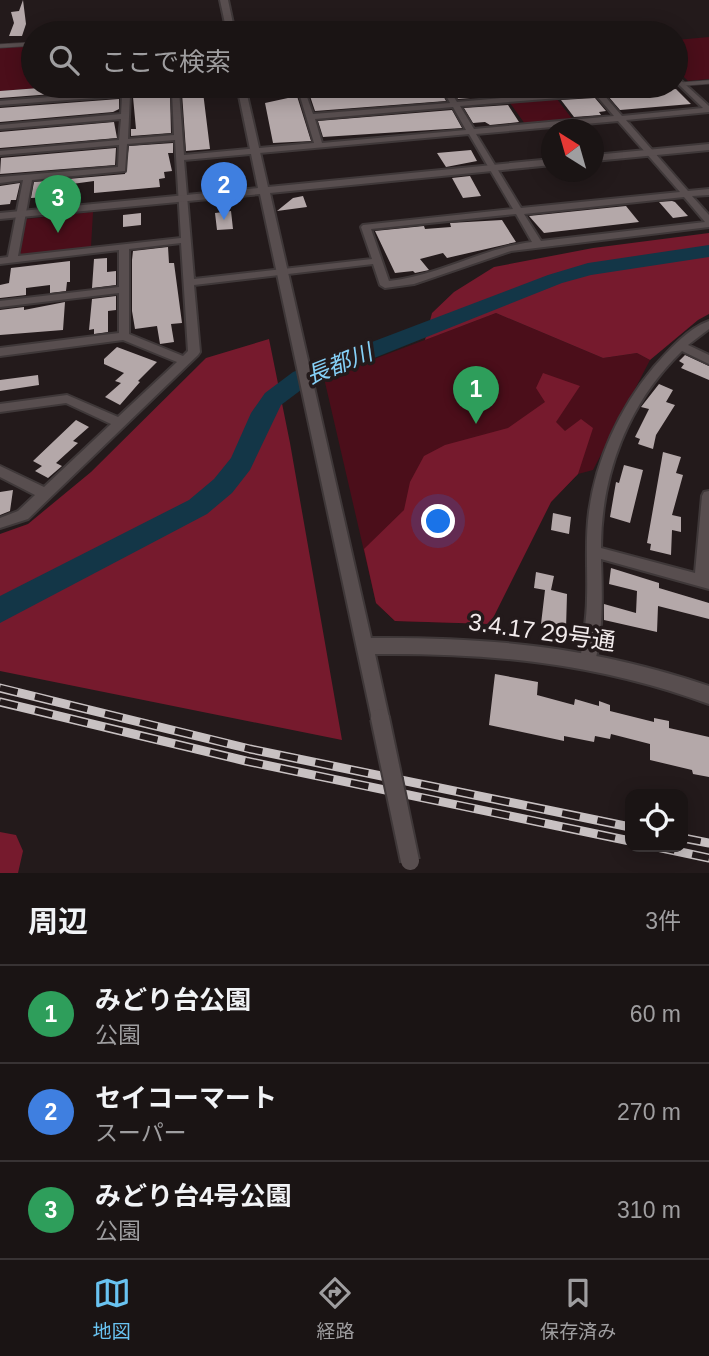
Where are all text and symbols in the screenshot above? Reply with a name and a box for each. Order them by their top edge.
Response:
search box [21,21,688,98]
icon: search [45,41,83,79]
text: ここで検索 [101,47,231,77]
north arrow [541,119,604,182]
pin: 2 [201,162,247,220]
pin: 3 [35,175,81,233]
water label: 長都川 [302,338,379,389]
pin: 1 [453,366,499,424]
your location [421,504,455,538]
street label: 3.4.17 29号通 [467,608,617,655]
map controls [625,789,688,852]
button: locate [625,789,688,852]
text: 周辺 [28,905,88,938]
text: 3件 [645,908,681,934]
text: みどり台公園 [95,985,251,1015]
text: 1 [45,1001,57,1027]
text: 60 m [630,1001,681,1027]
text: 公園 [95,1022,141,1048]
text: セイコーマート [95,1083,277,1113]
text: 2 [45,1099,57,1125]
text: 270 m [617,1099,681,1125]
text: スーパー [95,1120,187,1146]
text: みどり台4号公園 [95,1181,291,1211]
text: 3 [45,1197,57,1223]
text: 310 m [617,1197,681,1223]
text: 公園 [95,1218,141,1244]
tab: 地図 [93,1274,131,1343]
tab: 経路 [316,1274,354,1343]
tab: 保存済み [540,1274,616,1343]

